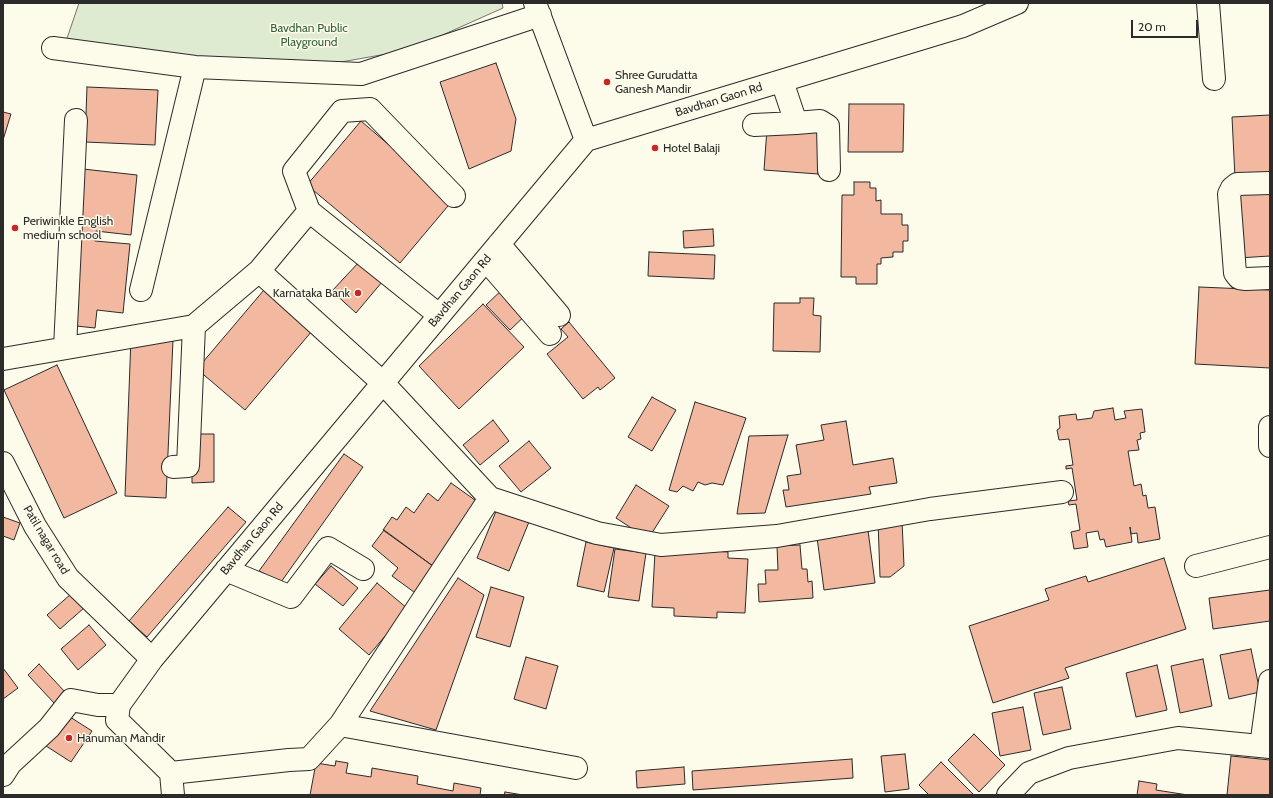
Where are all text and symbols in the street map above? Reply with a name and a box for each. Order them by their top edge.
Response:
scale bar [1133,12,1200,38]
text: 20 m [1138,19,1166,34]
park label: Bavdhan Public Playground [270,21,348,49]
place label: Shree Gurudatta Ganesh Mandir [615,68,698,96]
marker: Shree Gurudatta Ganesh Mandir [602,77,612,87]
street label: Bavdhan Gaon Rd [674,80,764,120]
place label: Hotel Balaji [663,141,720,155]
marker: Hotel Balaji [650,143,660,153]
place label: Periwinkle English medium school [23,214,113,242]
marker: Periwinkle English medium school [10,223,20,233]
street label: Bavdhan Gaon Rd [425,252,495,330]
place label: Karnataka Bank [273,286,350,300]
marker: Karnataka Bank [353,288,363,298]
street label: Bavdhan Gaon Rd [217,500,287,578]
street label: Patil nagar road [20,503,72,577]
place label: Hanuman Mandir [77,731,165,745]
marker: Hanuman Mandir [64,733,74,743]

